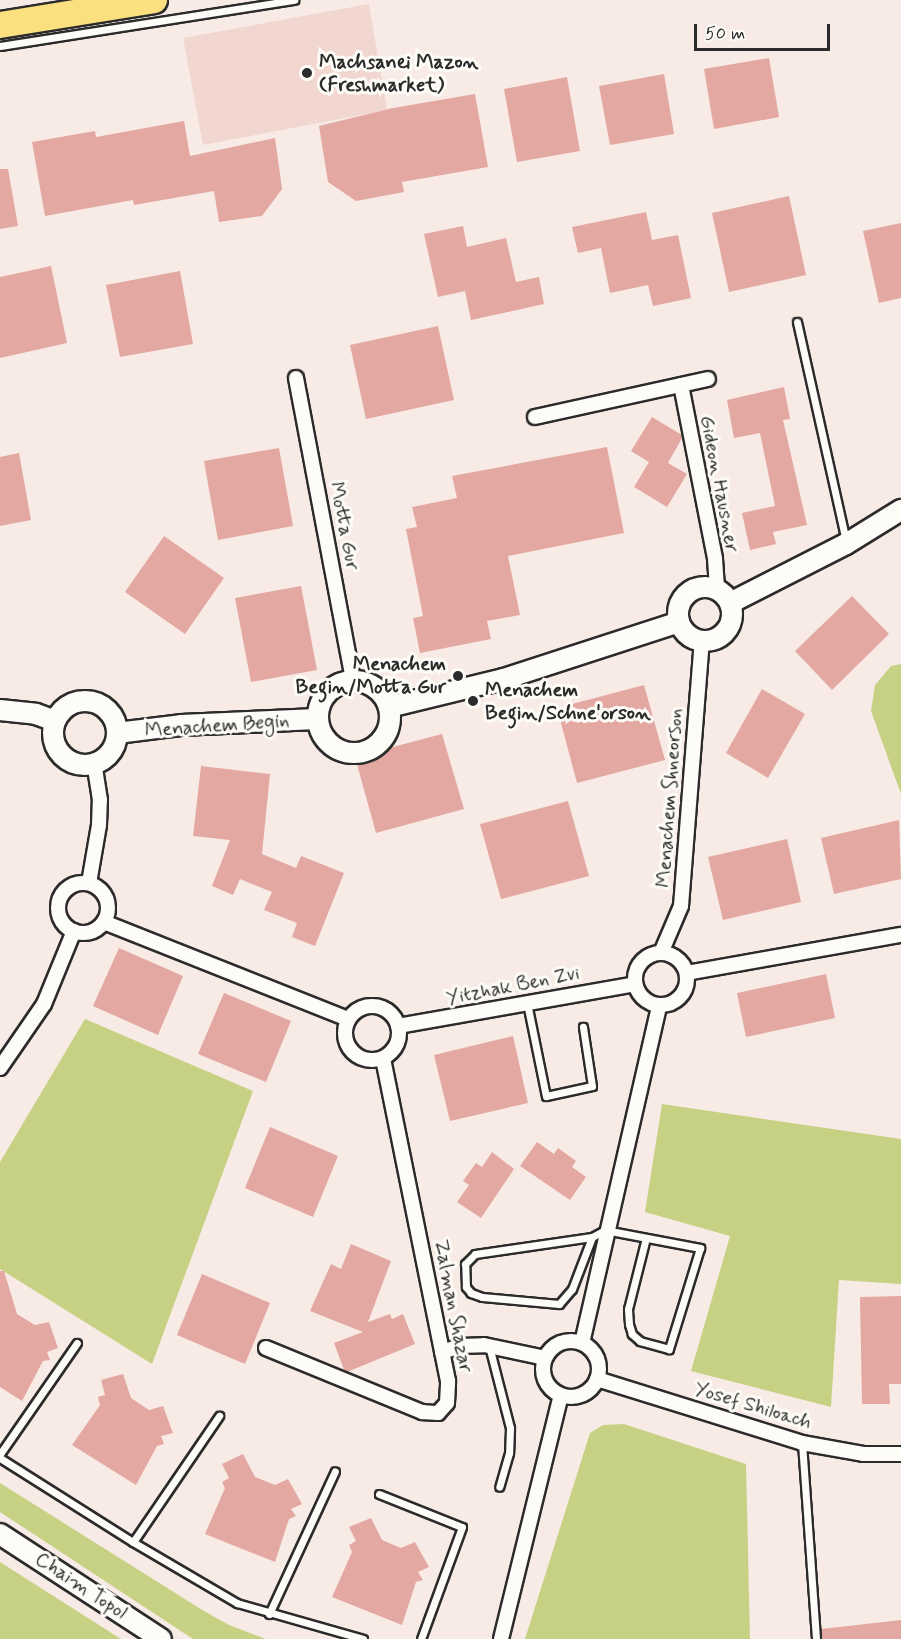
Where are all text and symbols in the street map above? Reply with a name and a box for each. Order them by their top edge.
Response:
scale bar [697,12,834,50]
text: 50 m [705,22,745,46]
place label: Machsanei Mazon (Freshmarket) [319,50,478,97]
marker: Machsanei Mazon (Freshmarket) [300,66,314,80]
street label: Gideon Hausner [694,413,744,555]
street label: Motta Gur [323,479,365,573]
place label: Menachem Begin/Motta Gur [293,652,446,699]
marker: Menachem Begin/Motta Gur [451,669,465,683]
place label: Menachem Begin/Schne'orson [485,678,651,725]
marker: Menachem Begin/Schne'orson [466,694,480,708]
street label: Menachem Shneorson [651,700,689,896]
street label: Menachem Begin [141,709,293,743]
street label: Yitzhak Ben Zvi [442,961,584,1011]
street label: Zalman Shazar [428,1236,478,1376]
street label: Yosef Shiloach [692,1377,814,1435]
street label: Chaim Topol [30,1547,132,1625]

